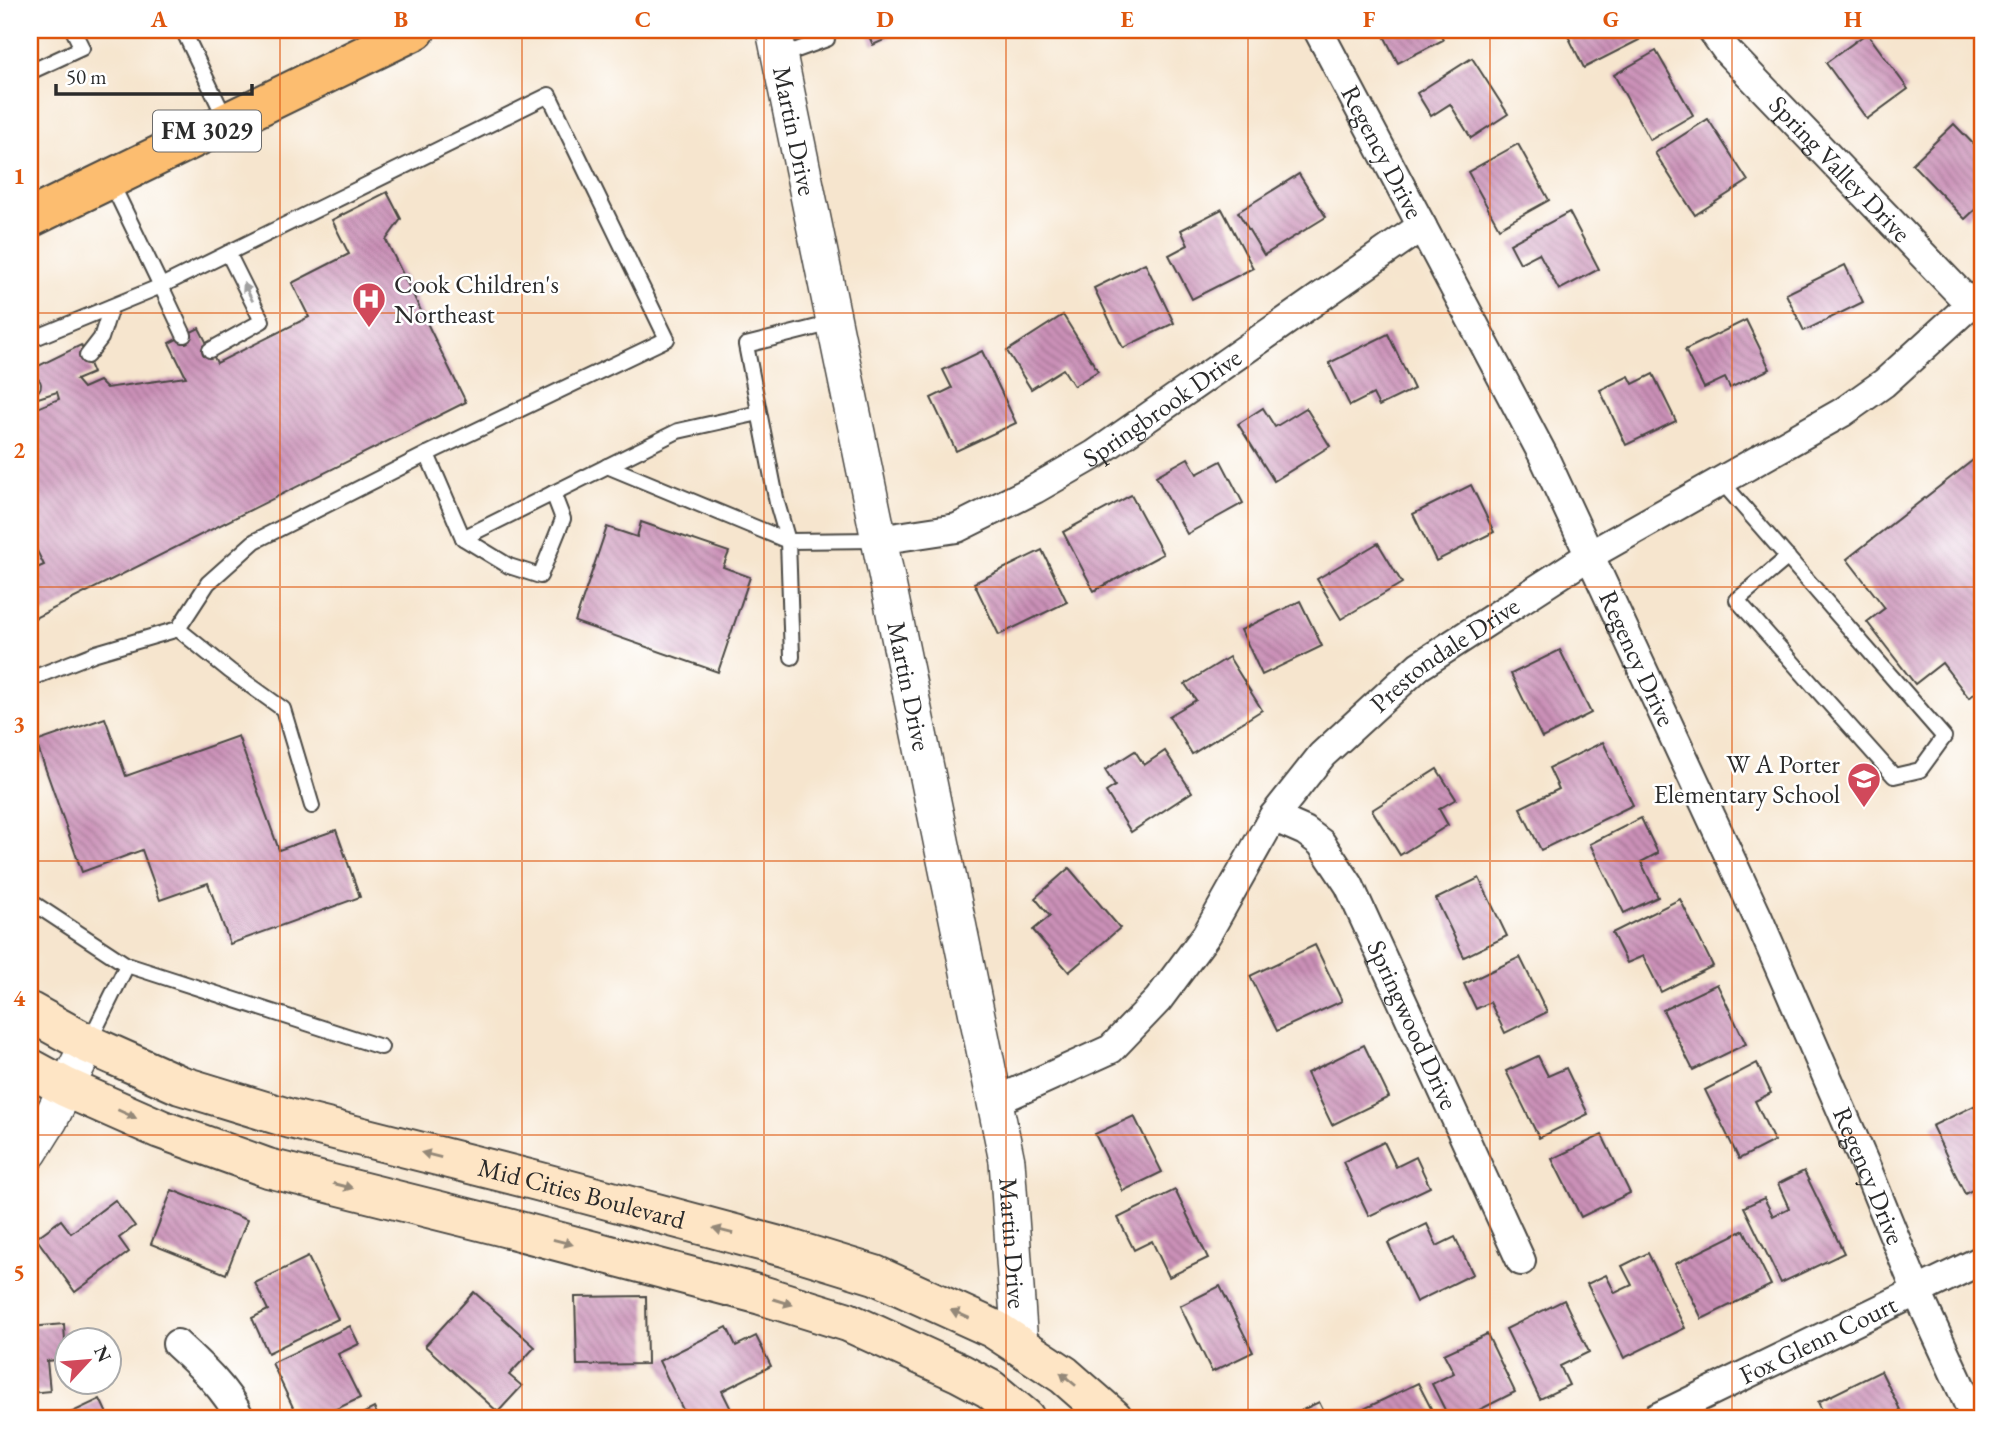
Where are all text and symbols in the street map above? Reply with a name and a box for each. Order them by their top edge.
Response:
text: A [150,4,168,34]
text: B [394,4,408,34]
text: C [635,4,651,34]
text: D [876,4,894,34]
text: E [1120,4,1134,34]
text: F [1363,4,1376,34]
text: G [1603,4,1619,34]
text: H [1844,4,1862,34]
scale bar [56,52,252,96]
text: 50 m [66,63,107,90]
street label: Martin Drive [765,63,825,198]
street label: Regency Drive [1333,79,1432,224]
street label: Spring Valley Drive [1762,88,1918,249]
road number: FM 3029 [153,110,261,152]
text: 1 [13,161,25,191]
place label: Cook Children's Northeast [394,267,559,331]
hospital icon: Cook Children's Northeast [350,280,388,329]
one-way arrow [242,282,253,302]
street label: Springbrook Drive [1077,340,1248,475]
text: 2 [13,435,25,465]
street label: Regency Drive [1591,585,1684,732]
street label: Prestondale Drive [1363,589,1526,720]
street label: Martin Drive [879,619,939,754]
text: 3 [13,709,25,739]
place label: W A Porter Elementary School [1653,747,1840,811]
school or university icon: W A Porter Elementary School [1845,760,1883,809]
street label: Springwood Drive [1359,935,1466,1115]
text: 4 [13,983,26,1013]
street label: Regency Drive [1825,1102,1913,1250]
one-way arrow [117,1109,138,1120]
one-way arrow [420,1149,442,1160]
street label: Mid Cities Boulevard [475,1150,690,1237]
street label: Martin Drive [991,1177,1034,1310]
one-way arrow [332,1181,354,1192]
one-way arrow [711,1225,733,1236]
one-way arrow [553,1238,574,1248]
text: 5 [13,1257,25,1287]
street label: Fox Glenn Court [1734,1287,1902,1392]
one-way arrow [772,1298,793,1308]
one-way arrow [950,1308,970,1319]
north arrow [52,1326,122,1396]
text: N [88,1341,118,1367]
one-way arrow [1060,1372,1078,1387]

